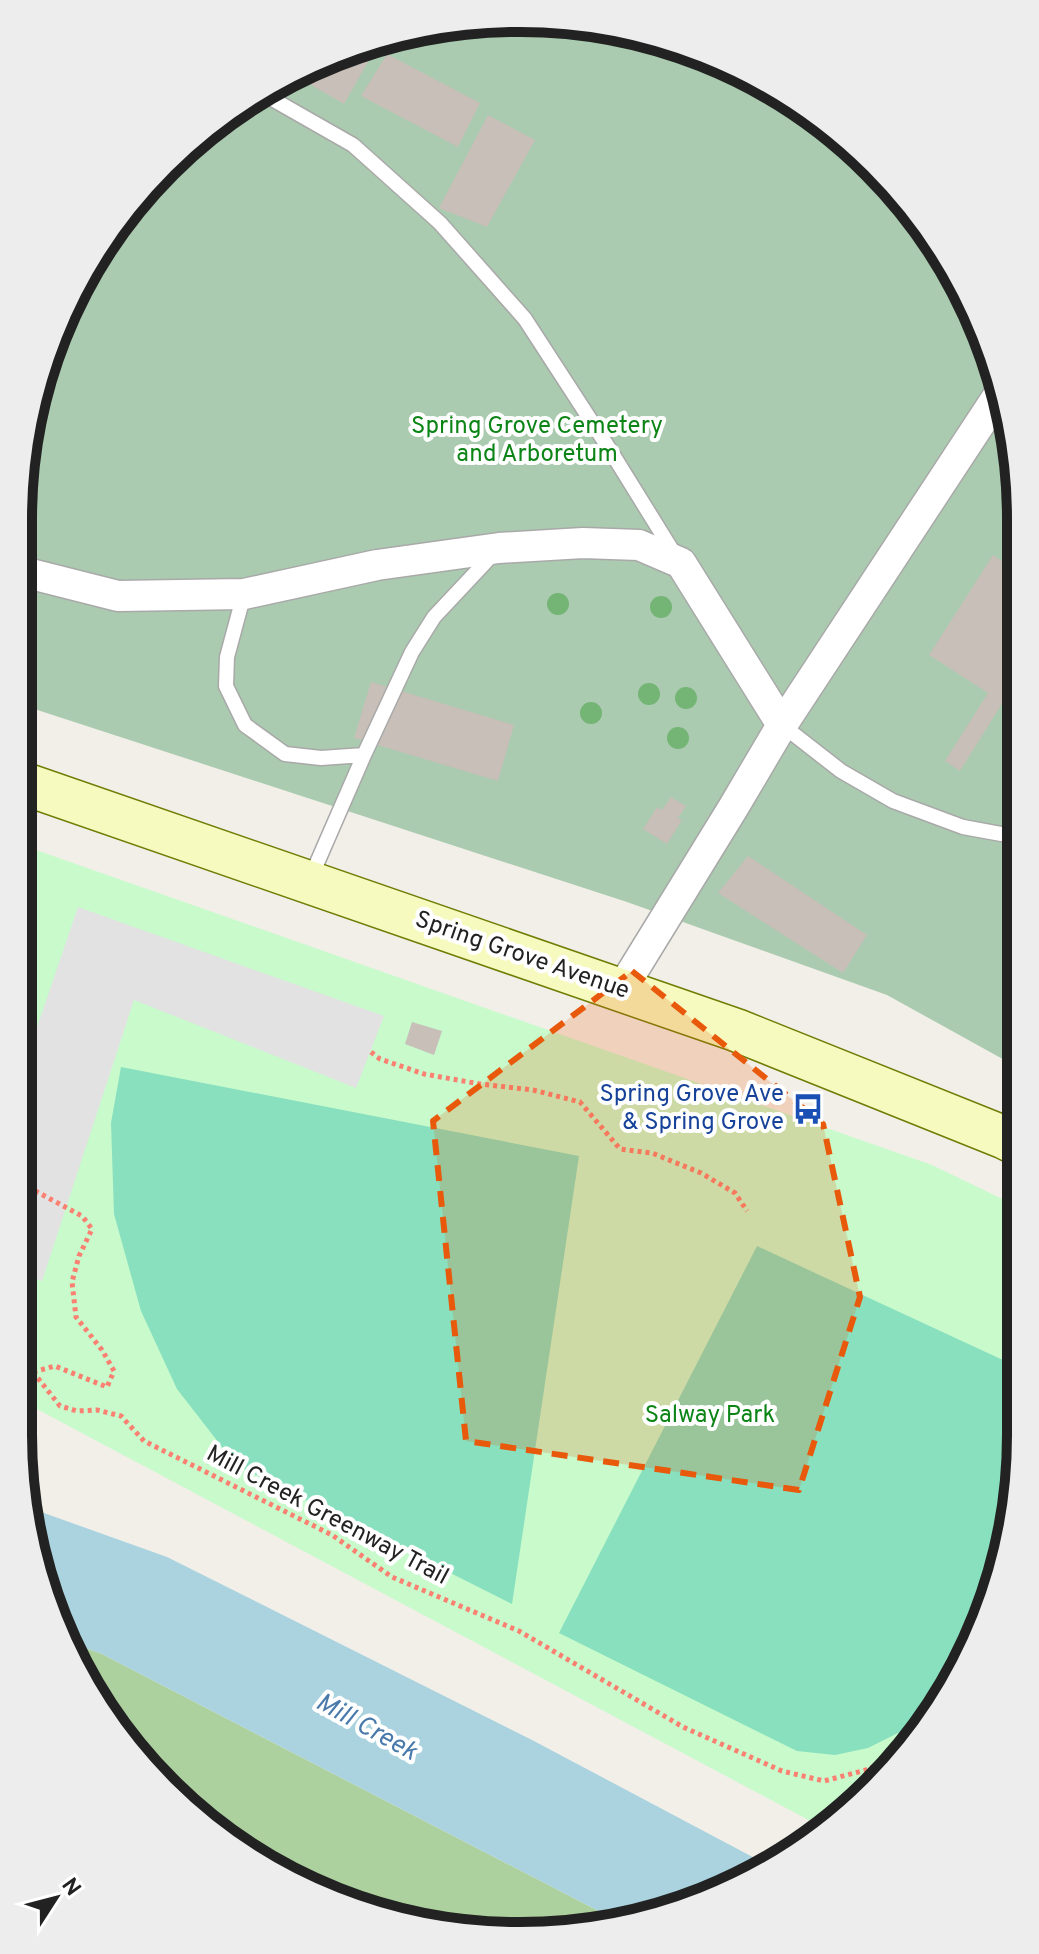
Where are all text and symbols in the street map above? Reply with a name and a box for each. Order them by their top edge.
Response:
park label: Spring Grove Cemetery and Arboretum [411,412,663,470]
street label: Spring Grove Avenue [411,905,633,1007]
place label: Spring Grove Ave & Spring Grove [599,1080,784,1138]
bus stop icon: Spring Grove Ave & Spring Grove [791,1092,825,1126]
park label: Salway Park [645,1401,775,1431]
street label: Mill Creek Greenway Trail [201,1439,453,1593]
water label: Mill Creek [309,1687,423,1770]
north arrow [16,1858,96,1938]
text: N [55,1873,86,1902]

